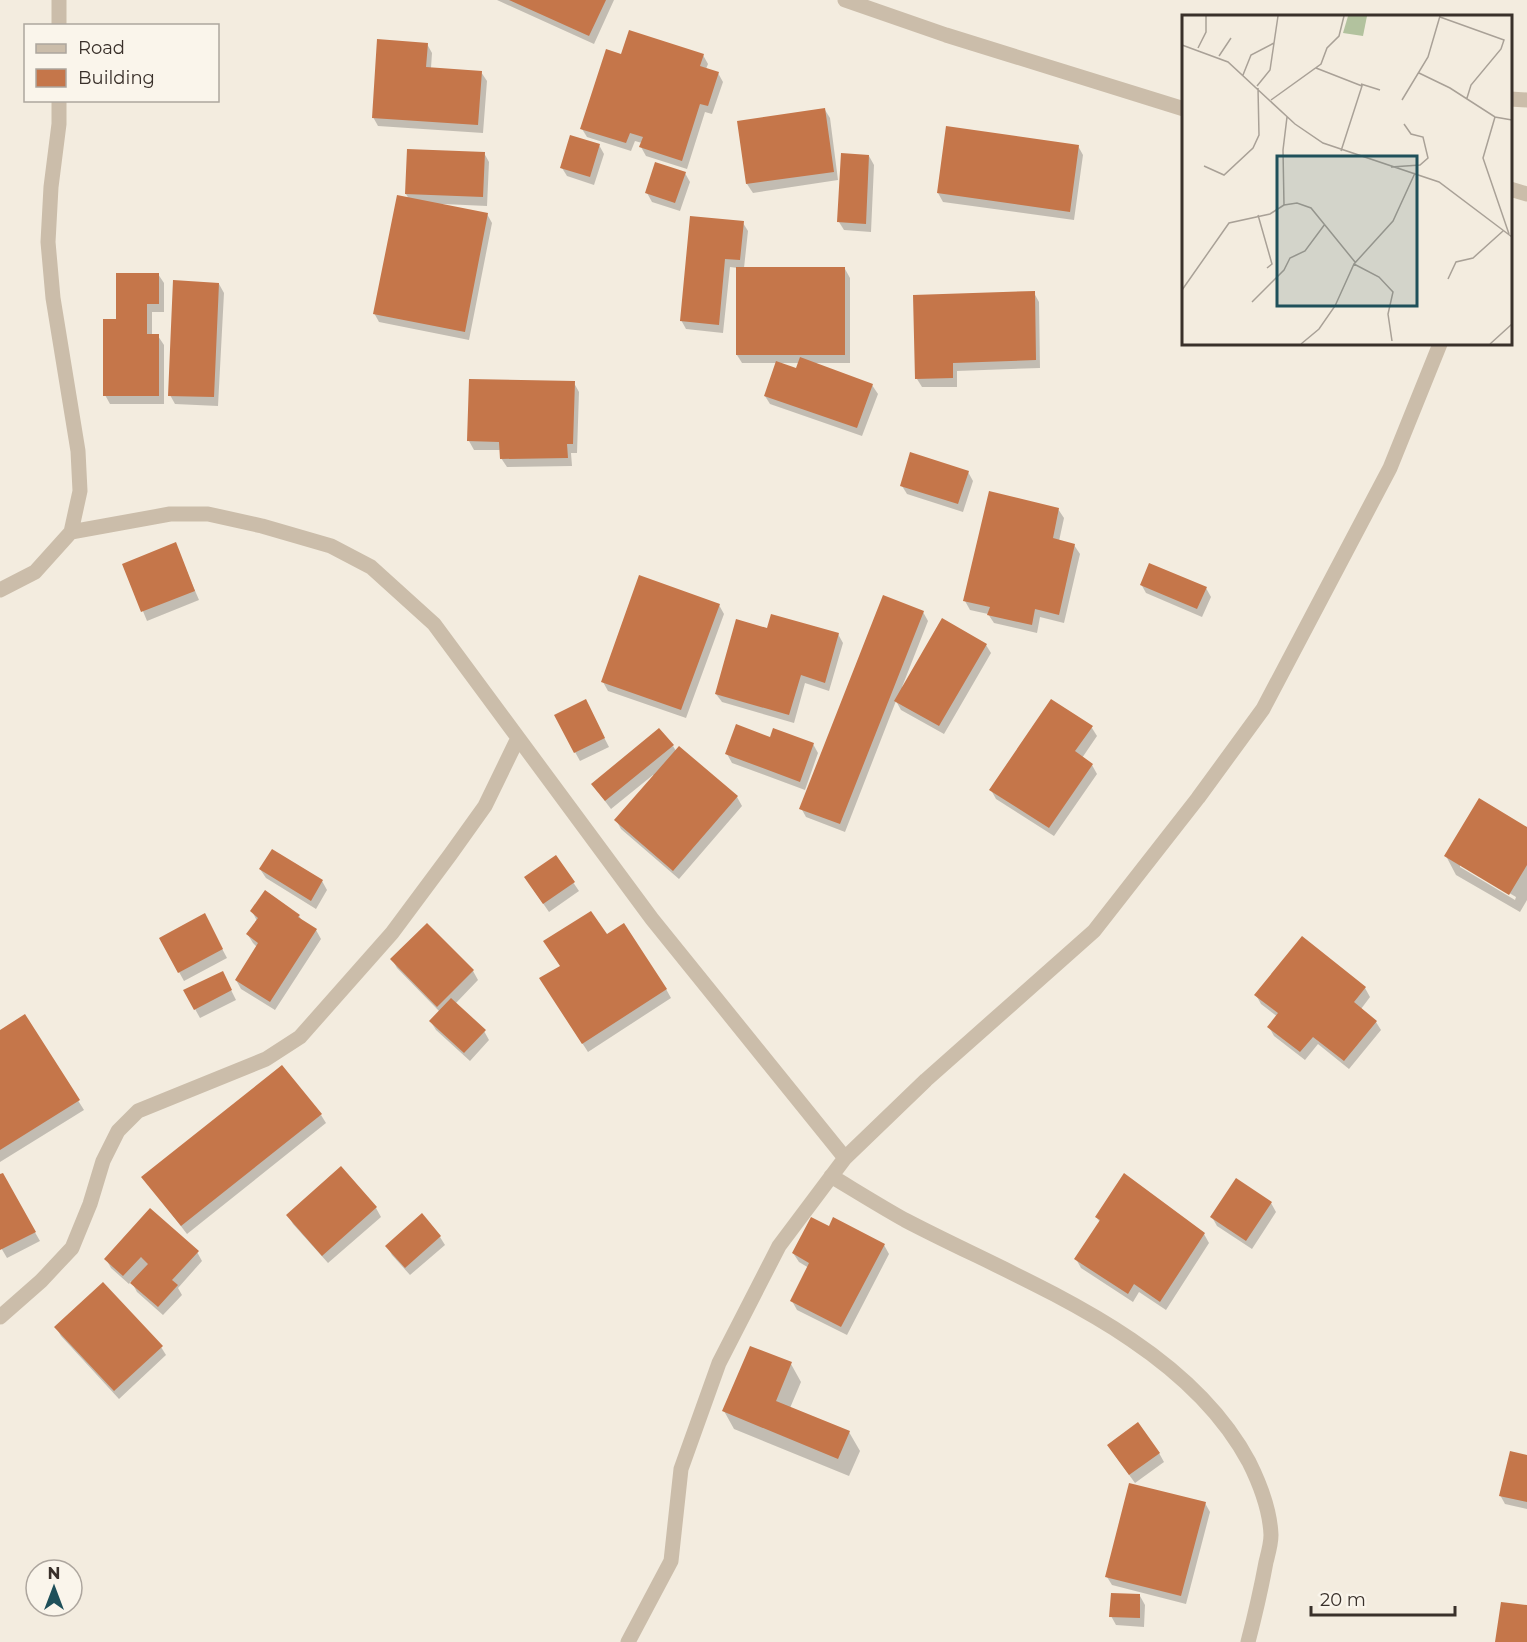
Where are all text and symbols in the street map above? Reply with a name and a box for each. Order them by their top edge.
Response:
inset map [1182,15,1512,345]
legend [24,24,219,102]
text: Road [78,37,125,59]
text: Building [78,67,155,89]
north arrow [24,1558,84,1618]
text: N [48,1564,60,1583]
scale bar [1311,1579,1455,1617]
text: 20 m [1320,1589,1366,1611]

